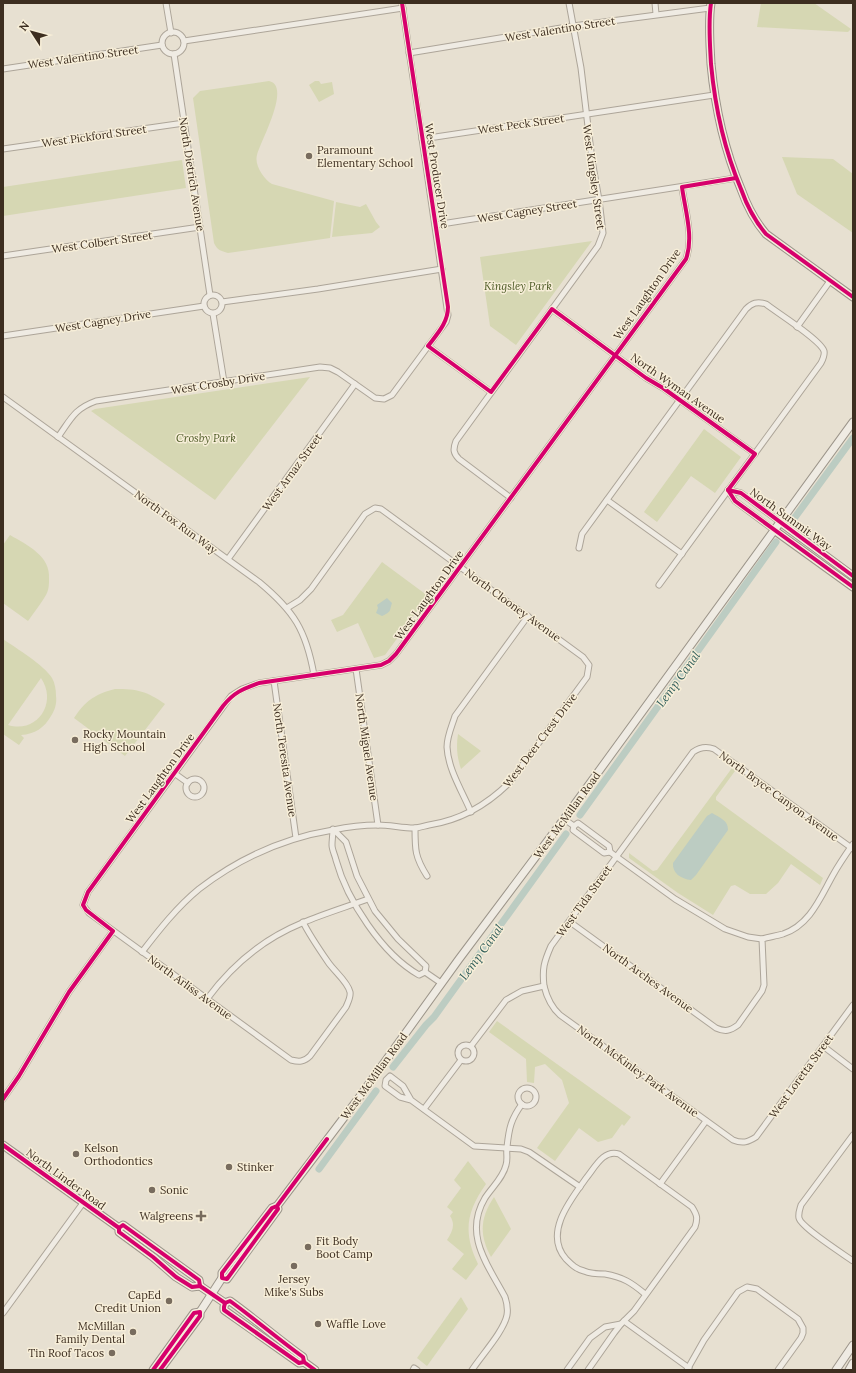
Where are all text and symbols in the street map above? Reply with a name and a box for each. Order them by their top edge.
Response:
north arrow [12,12,52,52]
street label: West Valentino Street [504,13,617,45]
text: N [16,18,32,34]
street label: West Valentino Street [27,42,140,72]
street label: West Peck Street [477,111,566,137]
street label: North Dietrich Avenue [176,116,208,232]
street label: West Pickford Street [41,122,148,150]
street label: West Producer Drive [422,122,452,230]
street label: West Kingsley Street [580,124,608,231]
place label: Paramount Elementary School [317,143,413,170]
marker: Paramount Elementary School [304,151,314,161]
street label: West Cagney Street [476,196,579,226]
street label: West Colbert Street [51,228,154,256]
street label: West Laughton Drive [610,246,684,342]
park label: Kingsley Park [484,279,552,293]
street label: West Cagney Drive [54,306,152,335]
street label: North Wyman Avenue [628,350,728,426]
street label: West Crosby Drive [170,369,266,397]
street label: West Arnaz Street [259,430,325,513]
park label: Crosby Park [176,431,236,445]
street label: North Summit Way [747,485,835,554]
street label: North Fox Run Way [132,487,220,557]
street label: West Laughton Drive [392,547,466,643]
street label: North Clooney Avenue [462,565,564,645]
water label: Lemp Canal [653,648,704,710]
street label: West Deer Crest Drive [500,690,580,790]
street label: North Miguel Avenue [353,692,381,802]
street label: North Teresita Avenue [270,702,300,818]
place label: Rocky Mountain High School [83,727,166,754]
street label: West Laughton Drive [123,730,197,826]
marker: Rocky Mountain High School [70,735,80,745]
street label: North Bryce Canyon Avenue [716,748,842,844]
street label: West McMillan Road [531,768,604,861]
street label: West Tida Street [553,862,615,940]
water label: Lemp Canal [456,921,507,983]
street label: North Arches Avenue [600,940,696,1016]
street label: North Arliss Avenue [145,952,235,1022]
street label: North McKinley Park Avenue [574,1022,702,1120]
street label: West McMillan Road [338,1029,411,1122]
street label: West Loretta Street [766,1031,837,1121]
place label: Kelson Orthodontics [84,1141,153,1168]
street label: North Linder Road [23,1145,109,1213]
marker: Kelson Orthodontics [71,1149,81,1159]
place label: Stinker [237,1160,274,1174]
marker: Stinker [224,1162,234,1172]
place label: Sonic [160,1183,188,1197]
marker: Sonic [147,1185,157,1195]
place label: Walgreens [139,1209,193,1223]
marker: Walgreens [196,1211,206,1221]
place label: Fit Body Boot Camp [316,1234,373,1261]
marker: Fit Body Boot Camp [303,1242,313,1252]
marker: Jersey Mike's Subs [289,1261,299,1271]
place label: Jersey Mike's Subs [264,1272,324,1299]
place label: CapEd Credit Union [95,1288,161,1315]
marker: CapEd Credit Union [164,1296,174,1306]
place label: Waffle Love [326,1317,386,1331]
place label: McMillan Family Dental [56,1319,125,1346]
marker: Waffle Love [313,1319,323,1329]
marker: McMillan Family Dental [128,1327,138,1337]
place label: Tin Roof Tacos [28,1346,104,1360]
marker: Tin Roof Tacos [107,1348,117,1358]

